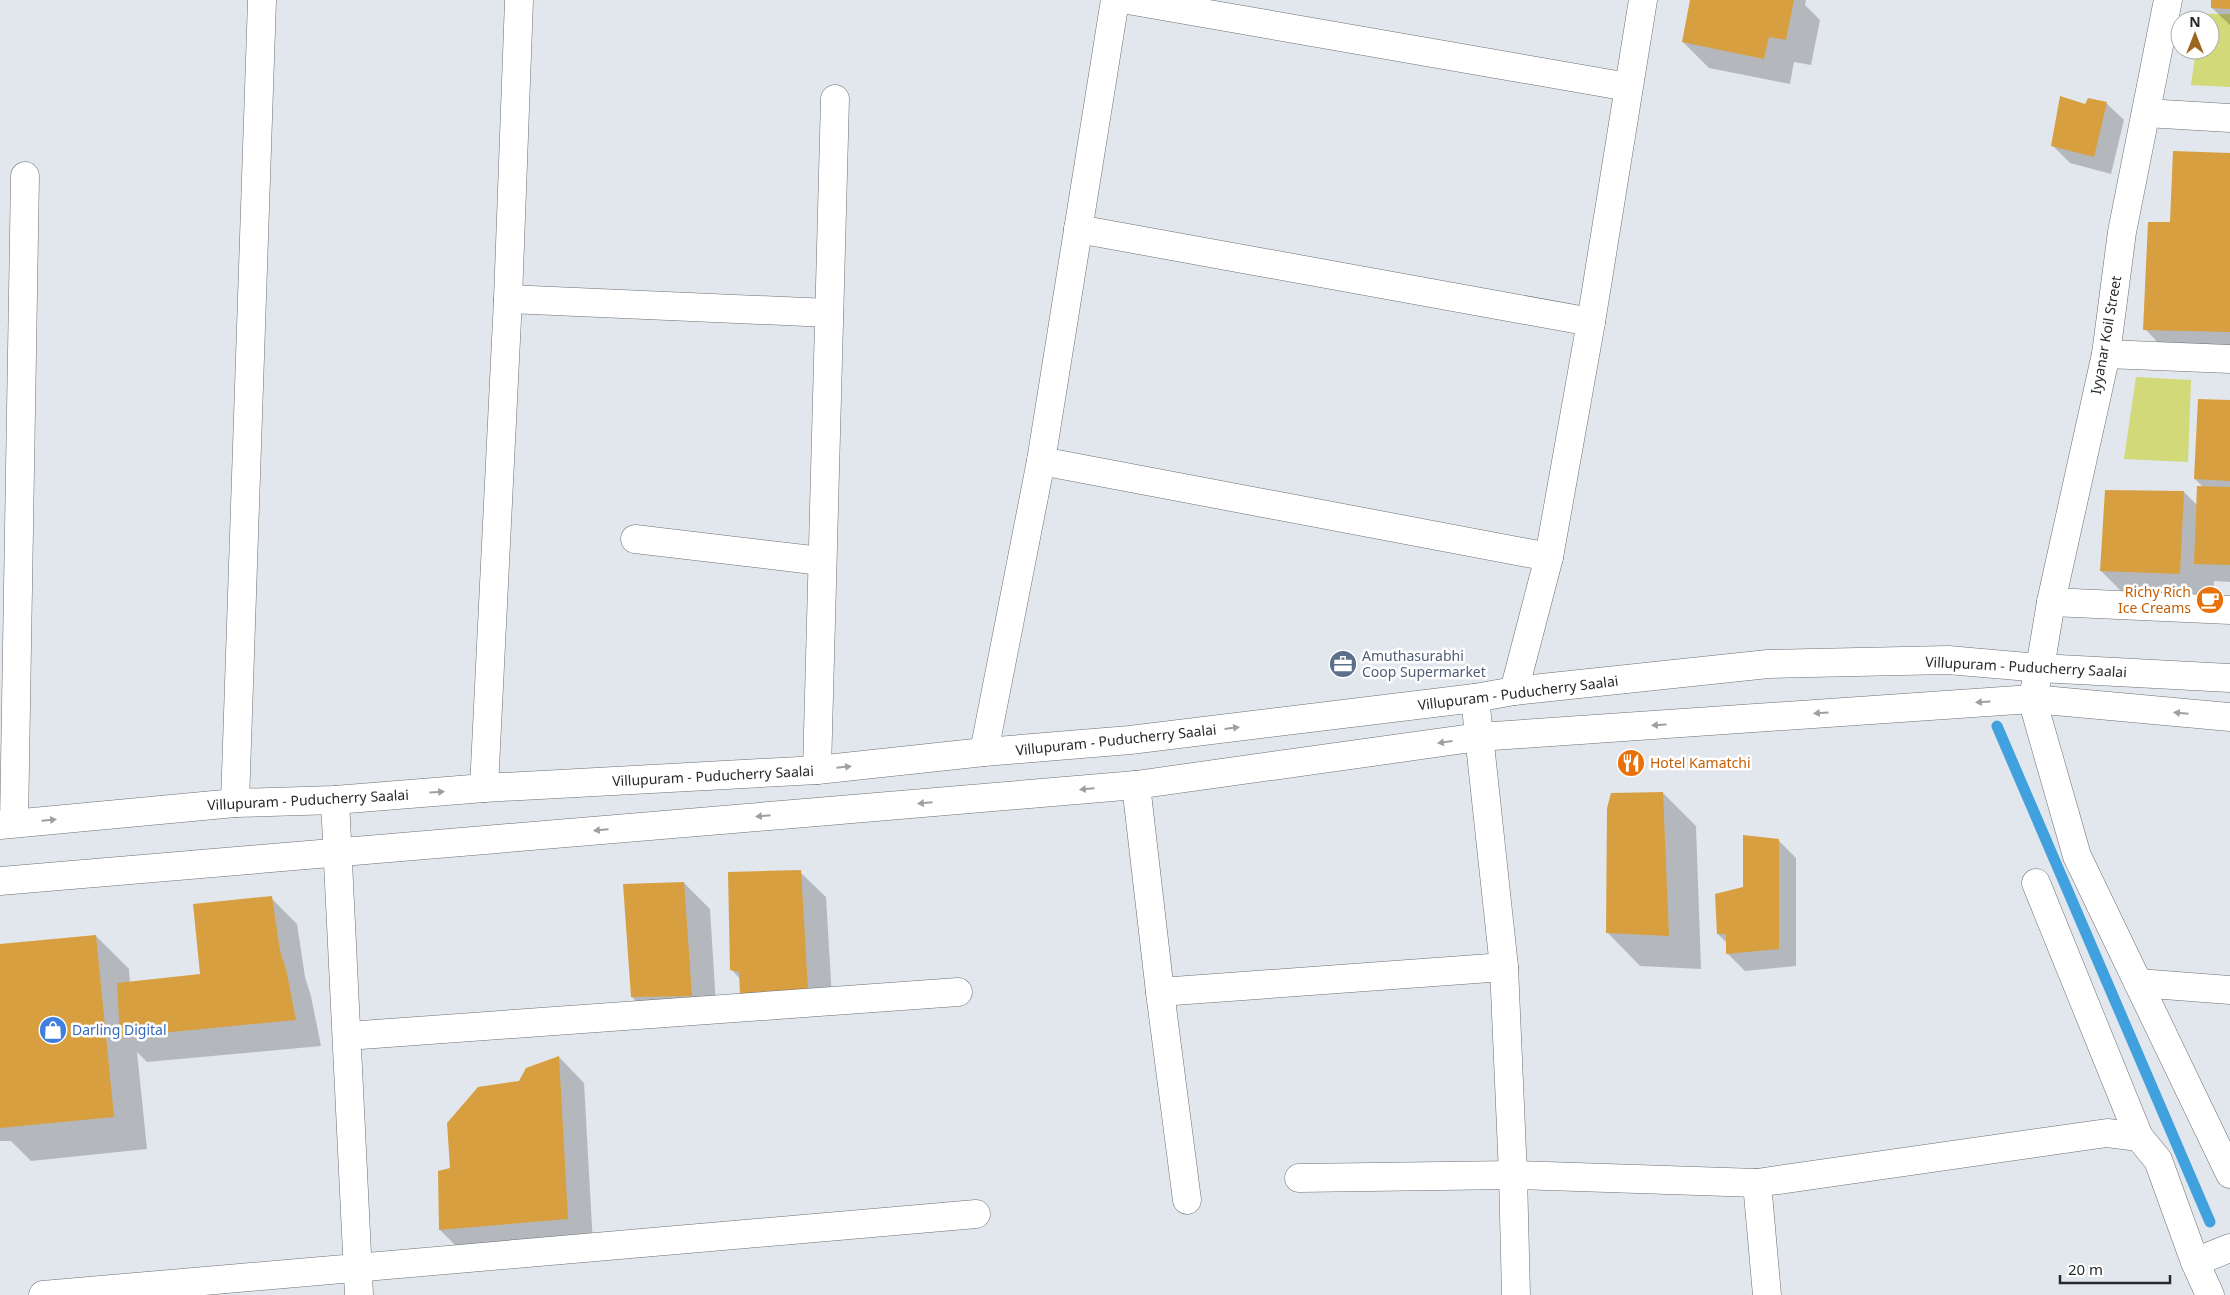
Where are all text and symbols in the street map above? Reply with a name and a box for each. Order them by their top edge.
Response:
north arrow [2170,10,2220,60]
text: N [2189,12,2201,31]
street label: Iyyanar Koil Street [2086,274,2125,396]
place label: Richy Rich Ice Creams [2118,582,2191,617]
cafe icon: Richy Rich Ice Creams [2195,585,2225,615]
place label: Amuthasurabhi Coop Supermarket [1362,646,1486,681]
office icon: Amuthasurabhi Coop Supermarket [1328,649,1358,679]
street label: Villupuram - Puducherry Saalai [1925,652,2127,681]
street label: Villupuram - Puducherry Saalai [1417,671,1619,714]
one-way arrow [1975,699,1991,707]
one-way arrow [2173,708,2189,716]
one-way arrow [1813,710,1829,718]
street label: Villupuram - Puducherry Saalai [1015,720,1217,760]
one-way arrow [1651,721,1667,729]
one-way arrow [1224,724,1240,732]
one-way arrow [1437,738,1453,746]
restaurant icon: Hotel Kamatchi [1616,748,1646,778]
place label: Hotel Kamatchi [1650,753,1751,772]
street label: Villupuram - Puducherry Saalai [612,761,814,790]
one-way arrow [836,763,852,771]
street label: Villupuram - Puducherry Saalai [207,785,409,814]
one-way arrow [1079,785,1095,793]
one-way arrow [430,787,446,795]
one-way arrow [917,799,933,807]
one-way arrow [755,813,771,821]
one-way arrow [41,816,57,824]
one-way arrow [593,826,609,834]
shop icon: Darling Digital [38,1015,68,1045]
place label: Darling Digital [72,1020,167,1039]
scale bar [2060,1252,2170,1284]
text: 20 m [2068,1259,2103,1279]

